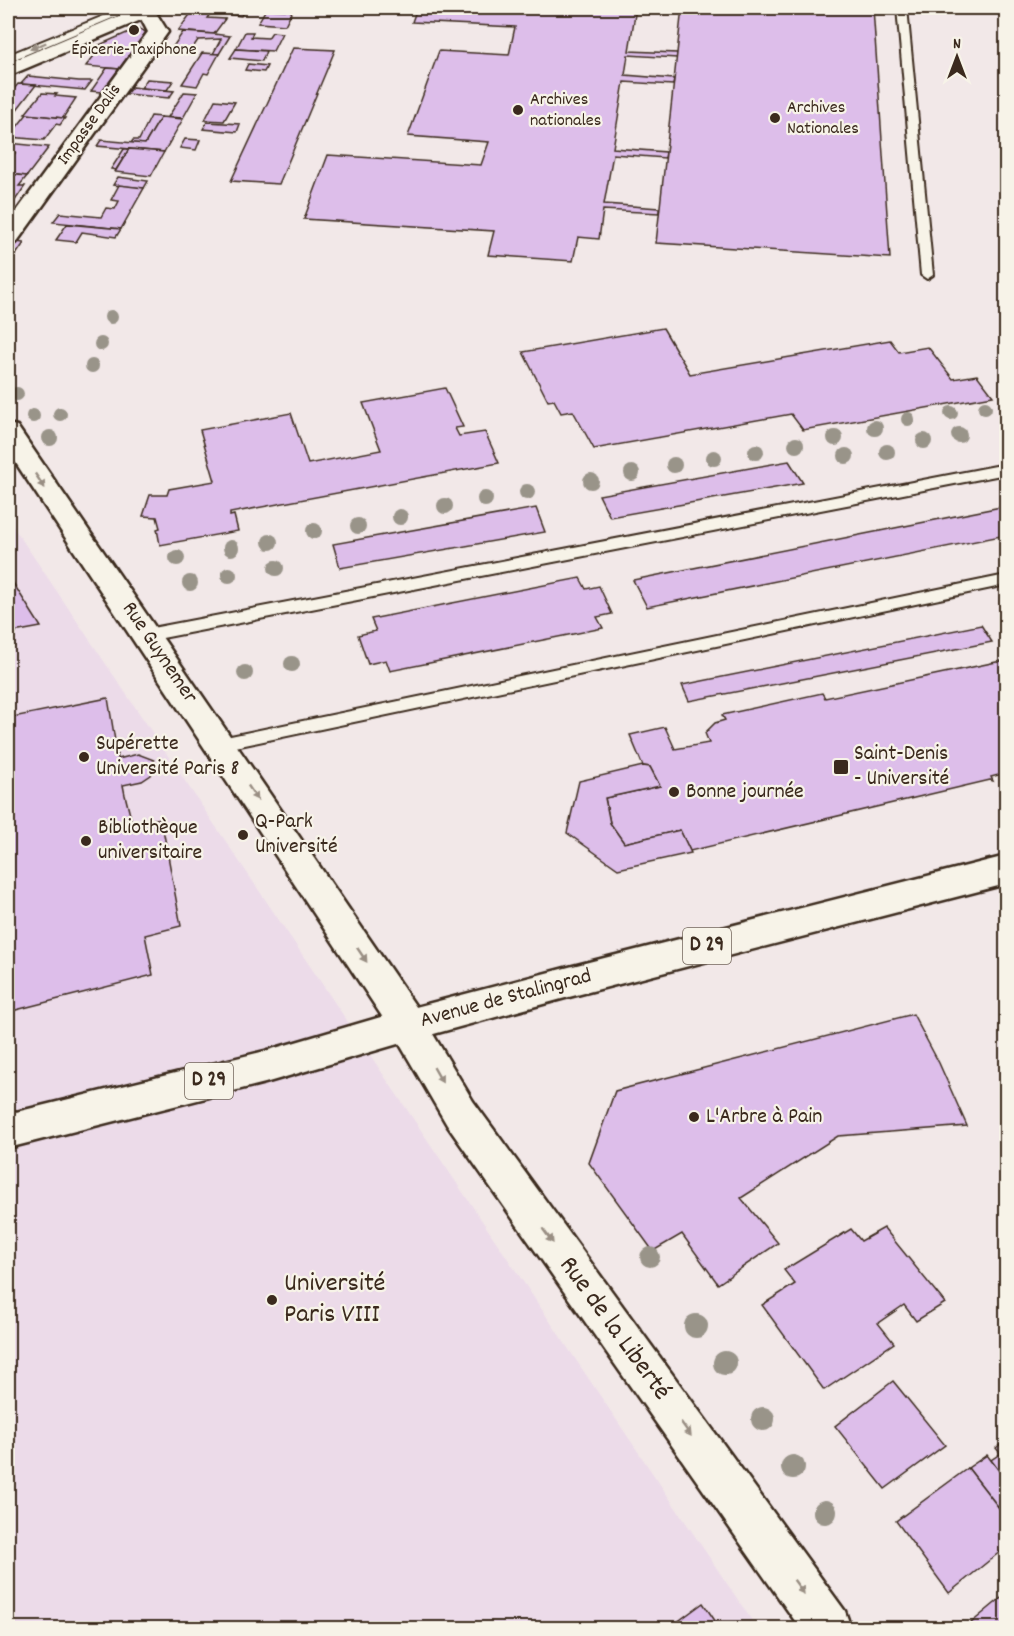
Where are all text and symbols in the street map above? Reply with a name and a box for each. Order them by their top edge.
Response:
marker: Épicerie-Taxiphone [127,23,141,37]
north arrow [927,27,987,87]
text: N [953,33,961,56]
place label: Épicerie-Taxiphone [71,38,197,63]
one-way arrow [29,41,47,51]
street label: Impasse Dalis [52,79,128,171]
place label: Archives nationales [530,88,601,134]
place label: Archives Nationales [787,96,859,142]
marker: Archives nationales [511,103,525,117]
marker: Archives Nationales [768,111,782,125]
one-way arrow [34,472,46,488]
street label: Rue Guynemer [113,596,205,711]
place label: Supérette Université Paris 8 [96,729,239,785]
place label: Saint-Denis - Université [854,739,949,795]
marker: Supérette Université Paris 8 [77,750,91,764]
marker: Saint-Denis - Université [832,758,850,776]
place label: Bonne journée [686,777,804,808]
one-way arrow [248,785,259,801]
marker: Bonne journée [667,785,681,799]
place label: Q-Park Université [255,807,338,863]
place label: Bibliothèque universitaire [98,813,202,869]
marker: Q-Park Université [236,828,250,842]
marker: Bibliothèque universitaire [79,834,93,848]
road number: D 29 [683,928,731,964]
one-way arrow [356,947,367,963]
street label: Avenue de Stalingrad [417,961,595,1037]
road number: D 29 [185,1063,233,1099]
one-way arrow [432,1067,443,1083]
place label: L'Arbre à Pain [706,1102,822,1133]
marker: L'Arbre à Pain [687,1110,701,1124]
one-way arrow [542,1228,554,1244]
street label: Rue de la Liberté [548,1249,680,1409]
place label: Université Paris VIII [284,1265,386,1335]
marker: Université Paris VIII [265,1293,279,1307]
one-way arrow [679,1421,691,1436]
one-way arrow [793,1579,805,1595]

